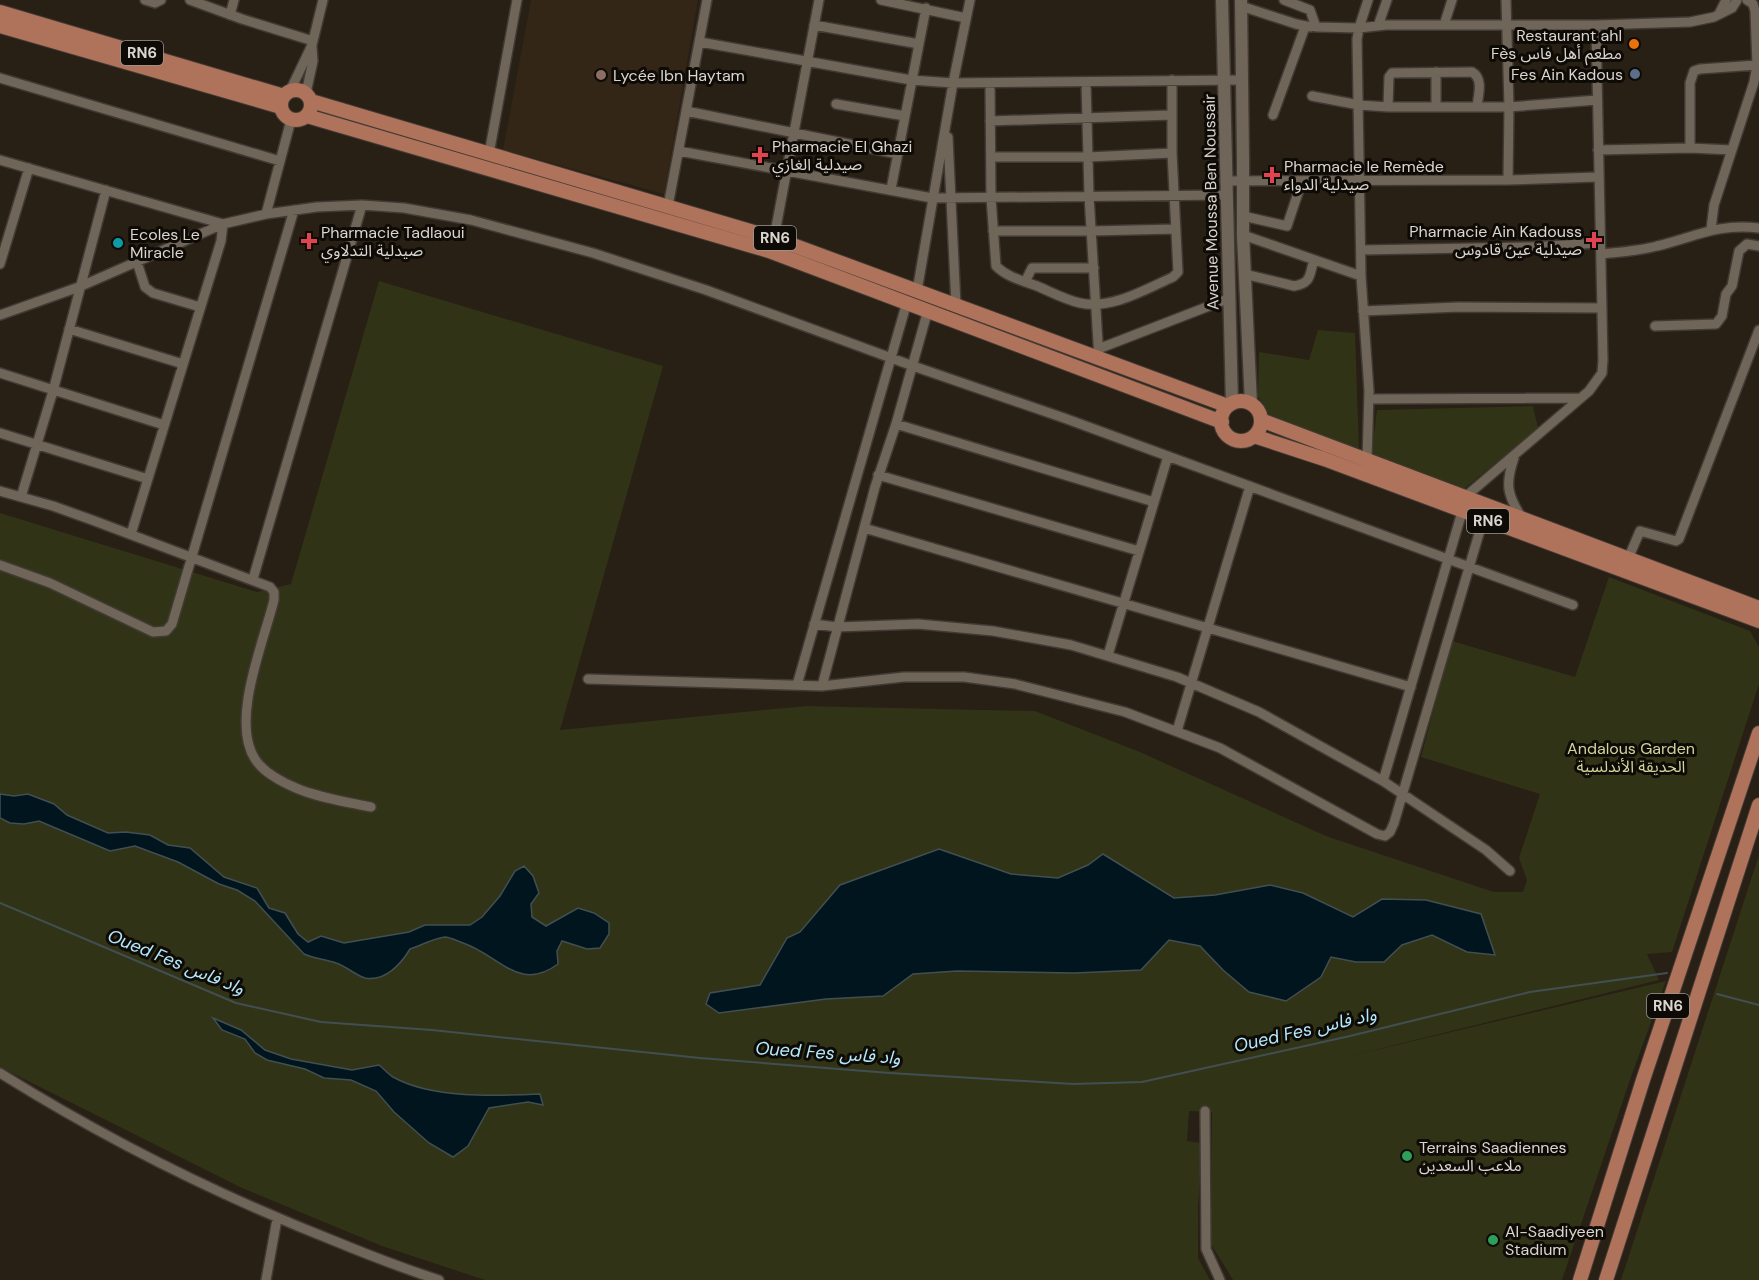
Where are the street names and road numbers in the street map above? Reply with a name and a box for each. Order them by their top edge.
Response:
road number: RN6 [121,41,163,65]
street label: Avenue Moussa Ben Noussair [1199,94,1223,310]
road number: RN6 [754,226,796,250]
road number: RN6 [1467,509,1509,533]
road number: RN6 [1647,994,1689,1018]

